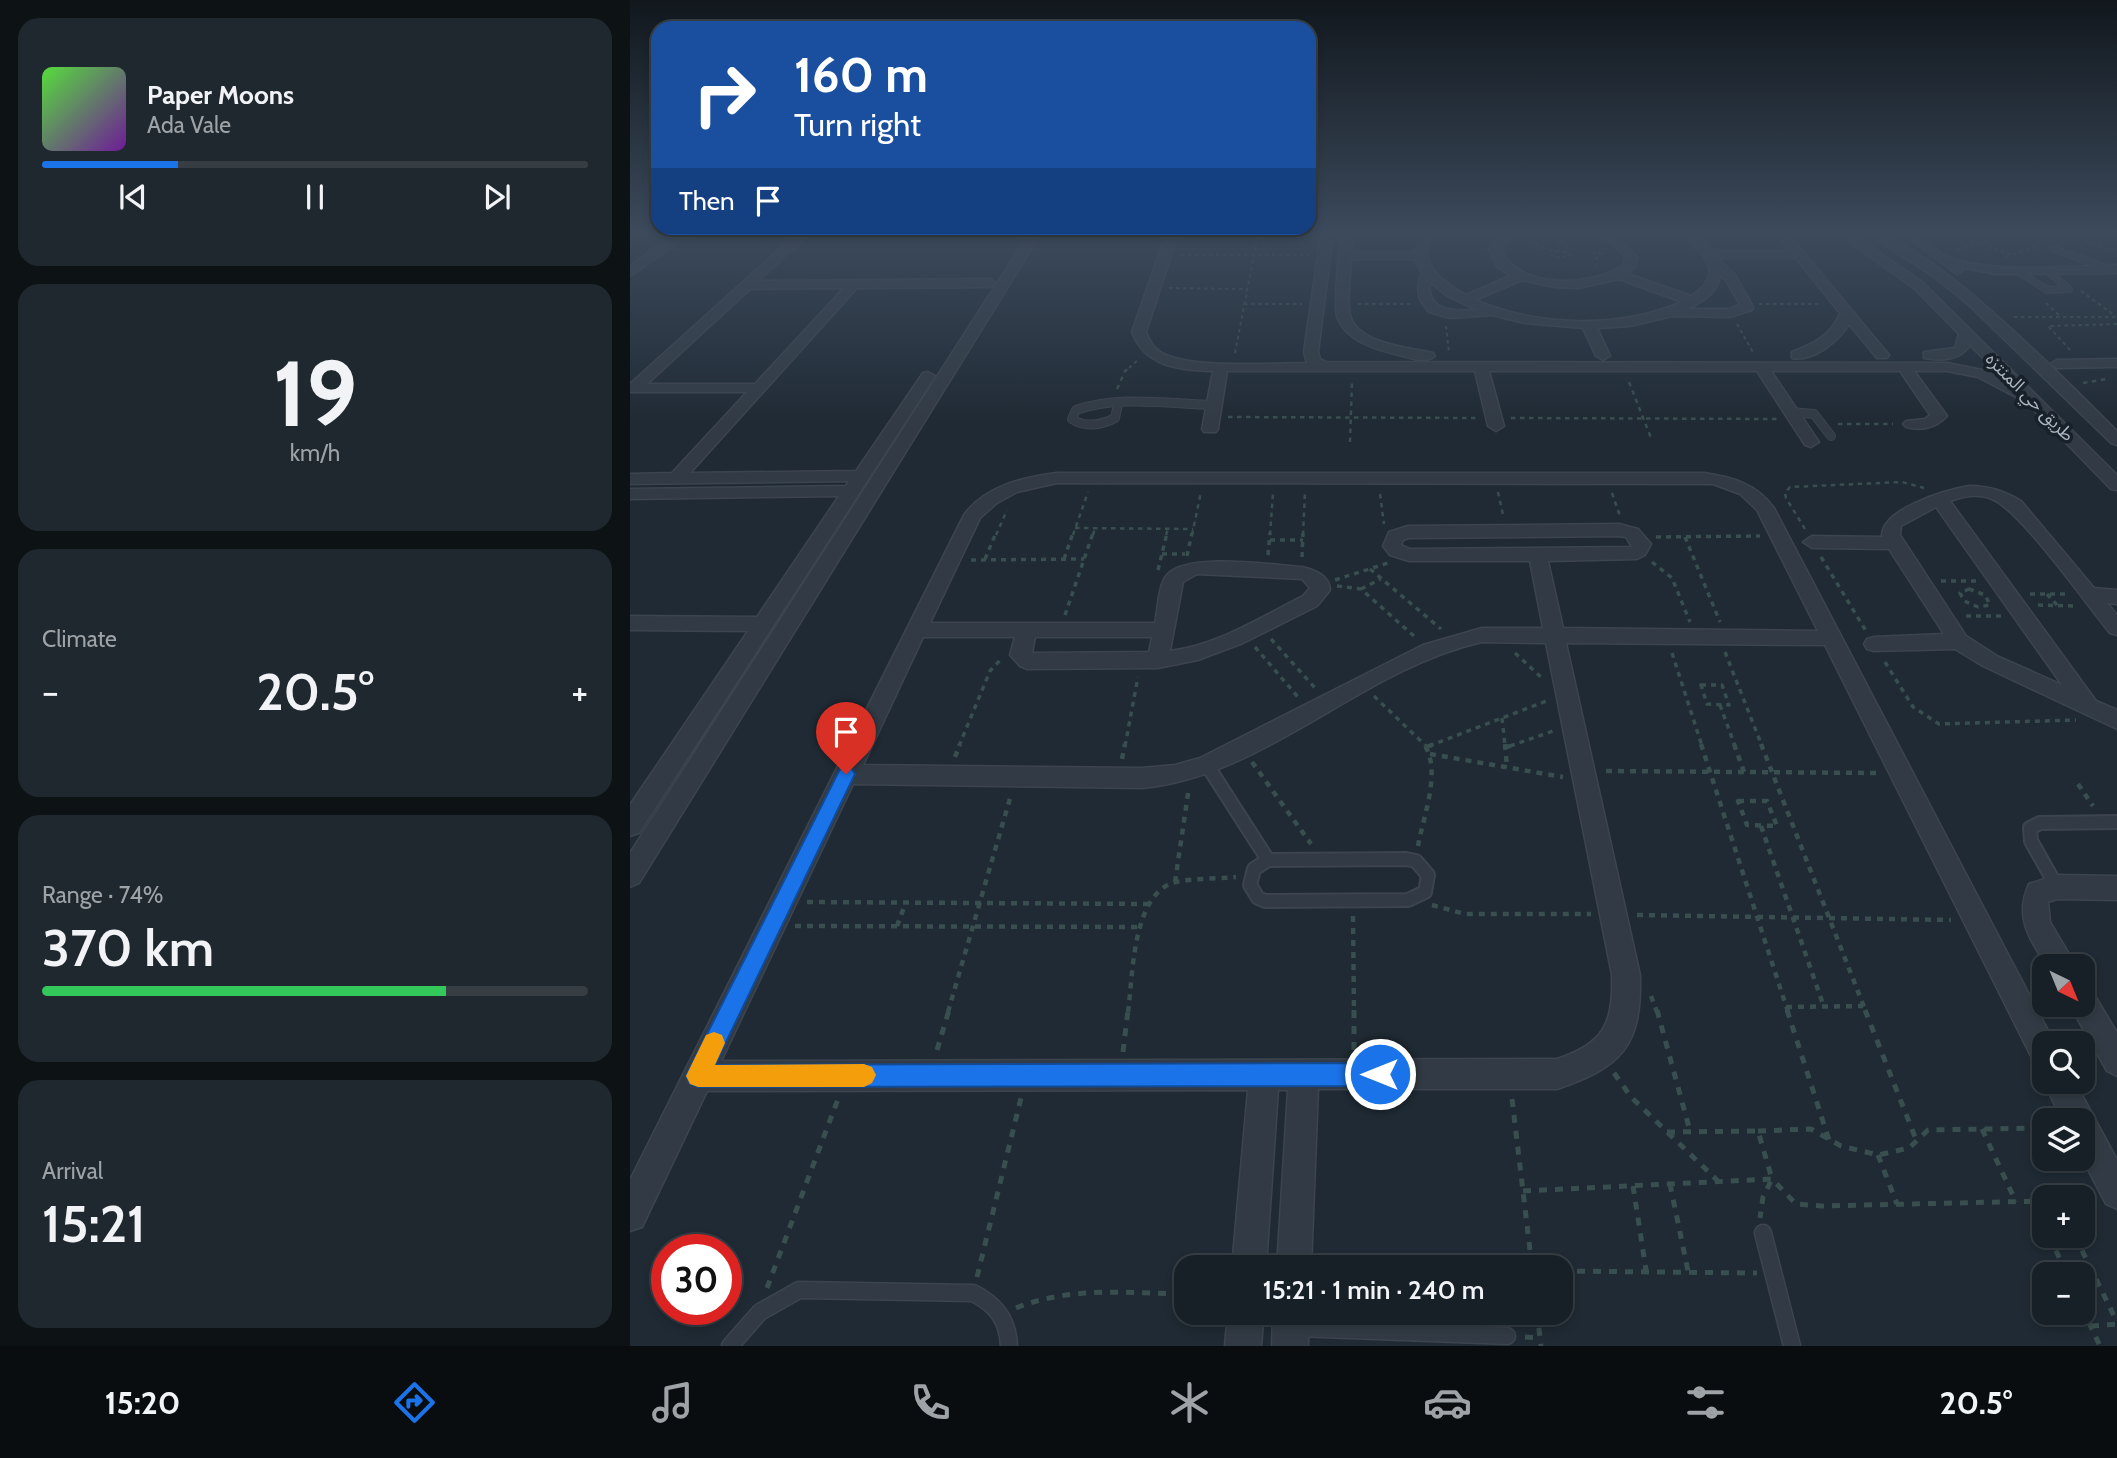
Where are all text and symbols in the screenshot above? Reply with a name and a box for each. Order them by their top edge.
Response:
text: 160 m [794,45,928,104]
icon: right [679,49,770,140]
text: Paper Moons [147,79,294,111]
text: Turn right [794,105,921,144]
text: Ada Vale [147,111,231,139]
icon: previous [114,178,152,216]
icon: pause [296,178,334,216]
icon: next [478,178,516,216]
icon: arrive [749,182,787,220]
text: Then [679,185,735,217]
text: 19 [273,338,357,449]
street label: طريق حي المنتزه [1979,348,2079,448]
text: km/h [290,439,340,467]
text: Climate [42,625,117,653]
text: 20.5° [256,660,374,723]
text: − [42,668,59,715]
text: + [571,668,588,715]
pin [816,702,876,774]
icon: arrive [827,713,865,751]
text: Range · 74% [42,881,163,909]
text: 370 km [42,916,214,979]
north arrow [2032,954,2095,1017]
map controls [2032,954,2095,1325]
button: search [2032,1031,2095,1094]
position arrow [1343,1037,1417,1111]
button: layers [2032,1108,2095,1171]
text: Arrival [42,1157,103,1185]
button: + [2032,1185,2095,1248]
text: 15:21 [42,1192,145,1255]
speed limit sign: 30 [651,1234,742,1325]
button: − [2032,1262,2095,1325]
text: 15:21 · 1 min · 240 m [1263,1274,1484,1306]
icon: directions [390,1378,439,1427]
icon: music [648,1378,697,1427]
icon: phone [906,1378,955,1427]
icon: climate [1165,1378,1214,1427]
icon: car [1423,1378,1472,1427]
icon: filters [1681,1378,1730,1427]
text: 15:20 [105,1383,180,1422]
text: 20.5° [1940,1383,2012,1422]

